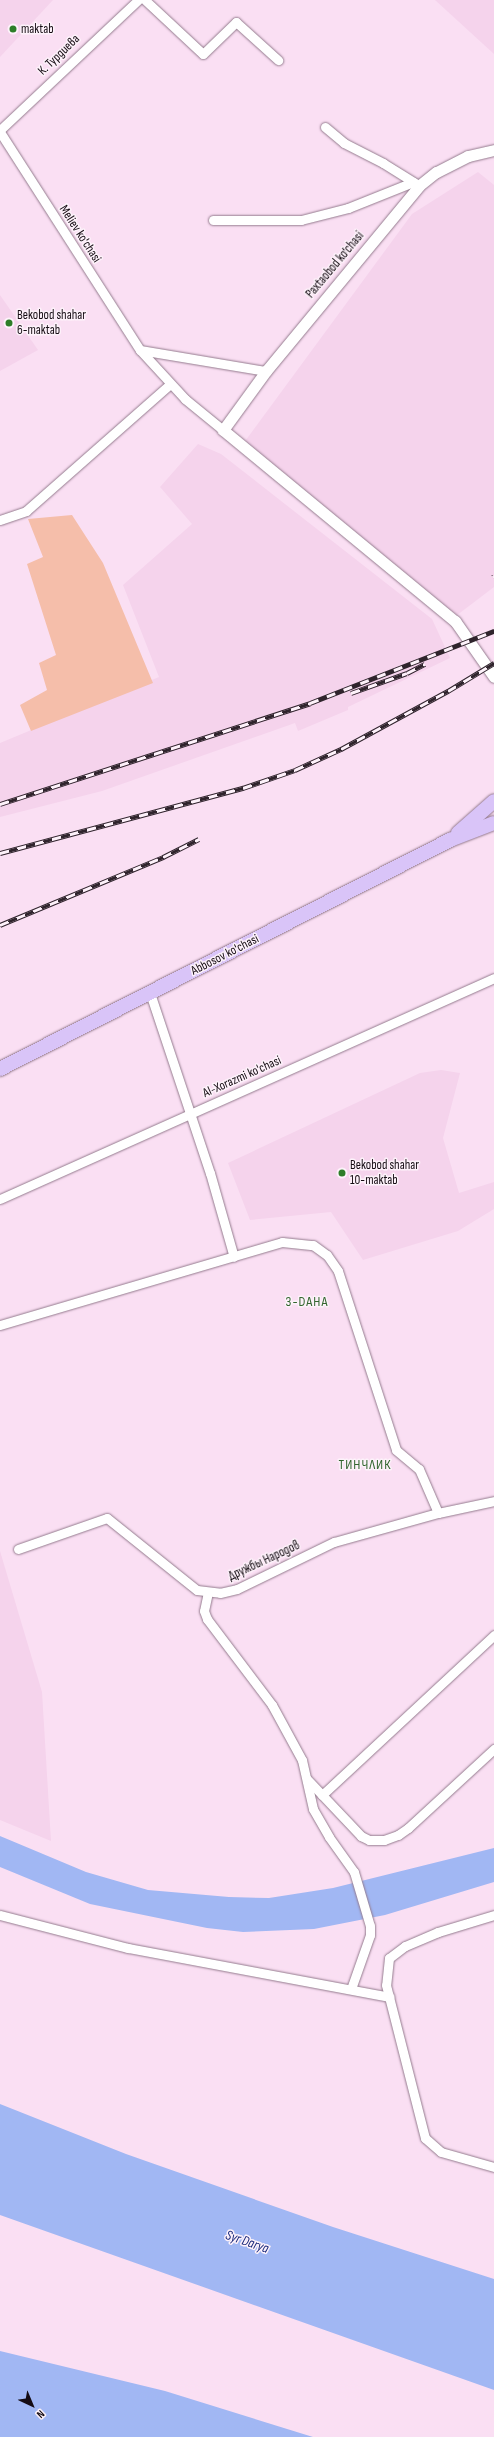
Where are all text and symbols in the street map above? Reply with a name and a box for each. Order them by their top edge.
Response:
place label: maktab [21,21,54,37]
marker: maktab [8,24,18,34]
street label: К. Турдиева [35,31,83,79]
street label: Meliev ko'chasi [56,202,104,266]
street label: Paxtaobod ko‘chasi [303,229,367,301]
place label: Bekobod shahar 6-maktab [17,308,86,339]
marker: Bekobod shahar 6-maktab [4,318,14,328]
street label: Abbosov ko'chasi [188,931,262,979]
street label: Al-Xorazmi ko'chasi [200,1053,284,1101]
place label: Bekobod shahar 10-maktab [350,1158,419,1189]
marker: Bekobod shahar 10-maktab [337,1168,347,1178]
district label: 3-DAHA [286,1294,328,1310]
district label: ТИНЧЛИК [339,1457,391,1473]
street label: Дружбы Народов [226,1538,302,1584]
water label: Syr Darya [223,2227,271,2257]
north arrow [12,2385,52,2425]
text: N [34,2407,47,2421]

